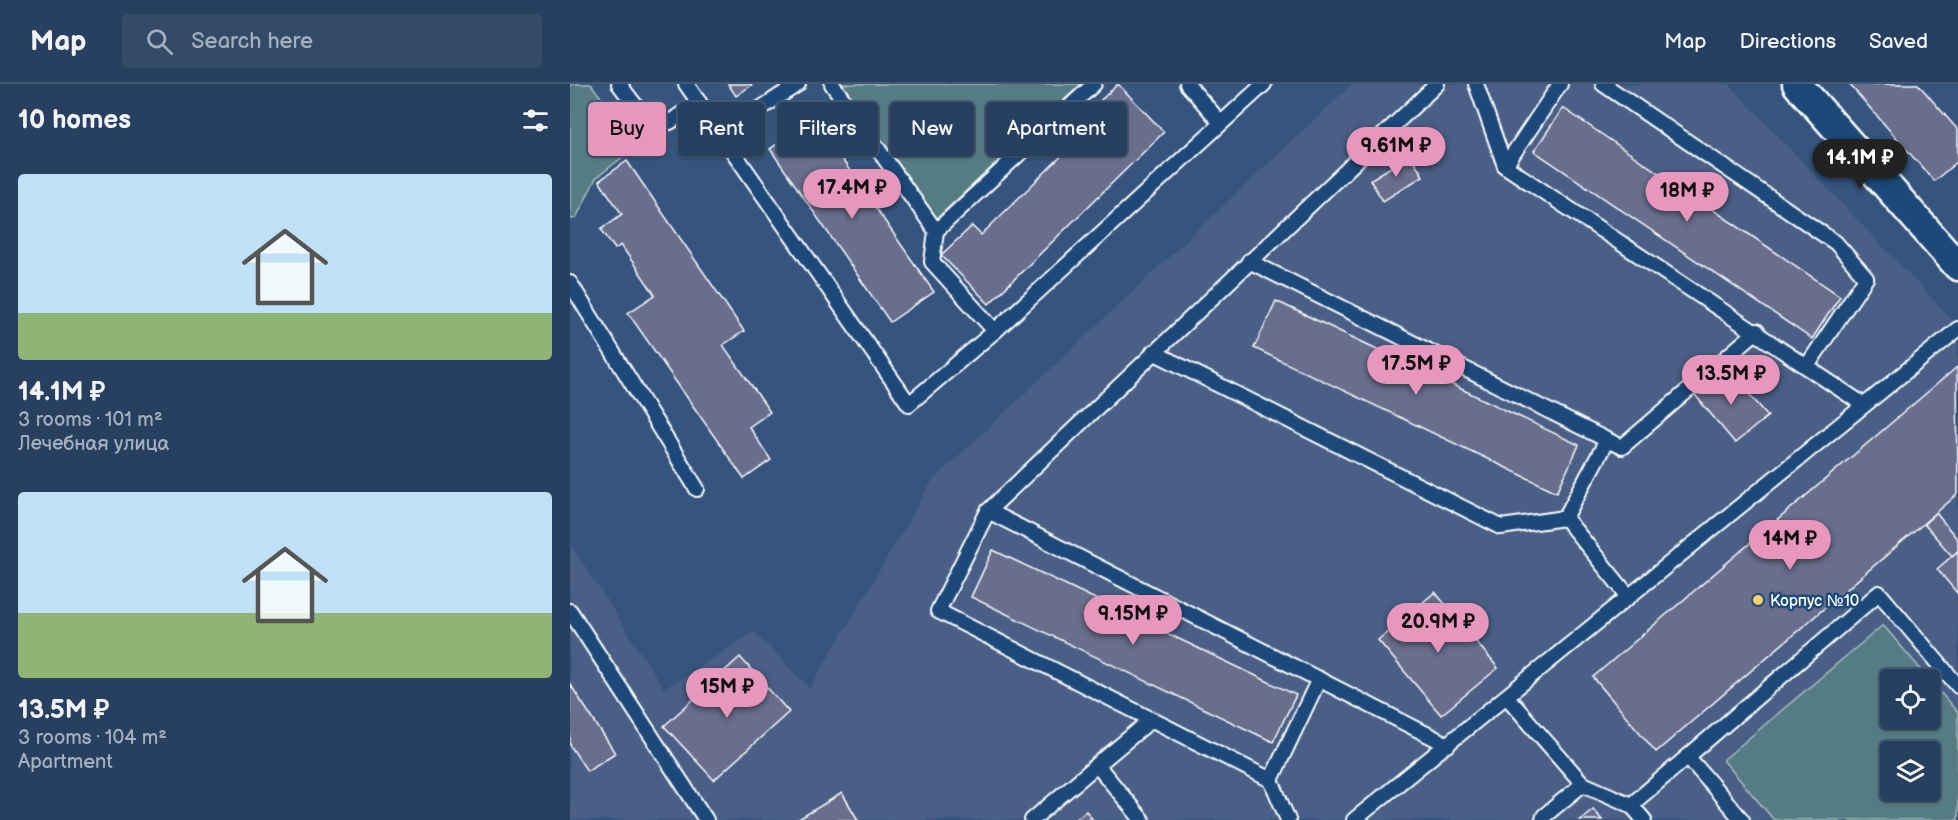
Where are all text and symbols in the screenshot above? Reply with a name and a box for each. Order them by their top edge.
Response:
search box [122,14,542,68]
text: Map [30,25,86,58]
icon: search [143,25,176,58]
text: Search here [191,28,313,55]
text: Map [1664,29,1707,54]
text: Directions [1740,29,1836,54]
text: Saved [1869,29,1928,54]
chip: Buy [588,102,666,156]
chip: Rent [678,102,765,156]
chip: Filters [777,102,878,156]
chip: New [890,102,974,156]
chip: Apartment [986,102,1127,156]
icon: filters [519,104,552,137]
text: 10 homes [18,105,131,136]
pin: 9.61M ₽ [1341,127,1451,178]
text: 9.61M ₽ [1361,134,1431,158]
pin: 14.1M ₽ [1805,139,1915,190]
text: 14.1M ₽ [1826,146,1894,170]
pin: 17.4M ₽ [797,169,907,220]
pin: 18M ₽ [1645,172,1729,223]
text: 17.4M ₽ [817,176,887,200]
text: 18M ₽ [1660,179,1714,203]
icon: home [231,213,339,321]
pin: 17.5M ₽ [1361,345,1471,396]
text: 17.5M ₽ [1381,352,1451,376]
pin: 13.5M ₽ [1676,355,1786,406]
text: 13.5M ₽ [1696,362,1766,386]
text: 14.1M ₽ [18,377,106,408]
text: 3 rooms · 101 m² [18,408,163,432]
text: Лечебная улица [18,432,169,456]
pin: 14M ₽ [1748,520,1832,571]
text: 14M ₽ [1763,527,1817,551]
icon: home [231,531,339,639]
place label: Корпус №10 [1770,592,1859,611]
marker: Корпус №10 [1751,593,1765,607]
pin: 9.15M ₽ [1078,595,1188,646]
text: 9.15M ₽ [1098,602,1168,626]
pin: 20.9M ₽ [1383,603,1493,654]
text: 20.9M ₽ [1401,610,1475,634]
pin: 15M ₽ [685,668,769,719]
map controls [1880,669,1940,801]
button: locate [1880,669,1940,729]
text: 15M ₽ [700,675,754,699]
text: 13.5M ₽ [18,695,109,726]
text: 3 rooms · 104 m² [18,726,167,750]
button: layers [1880,741,1940,801]
text: Apartment [18,750,113,774]

